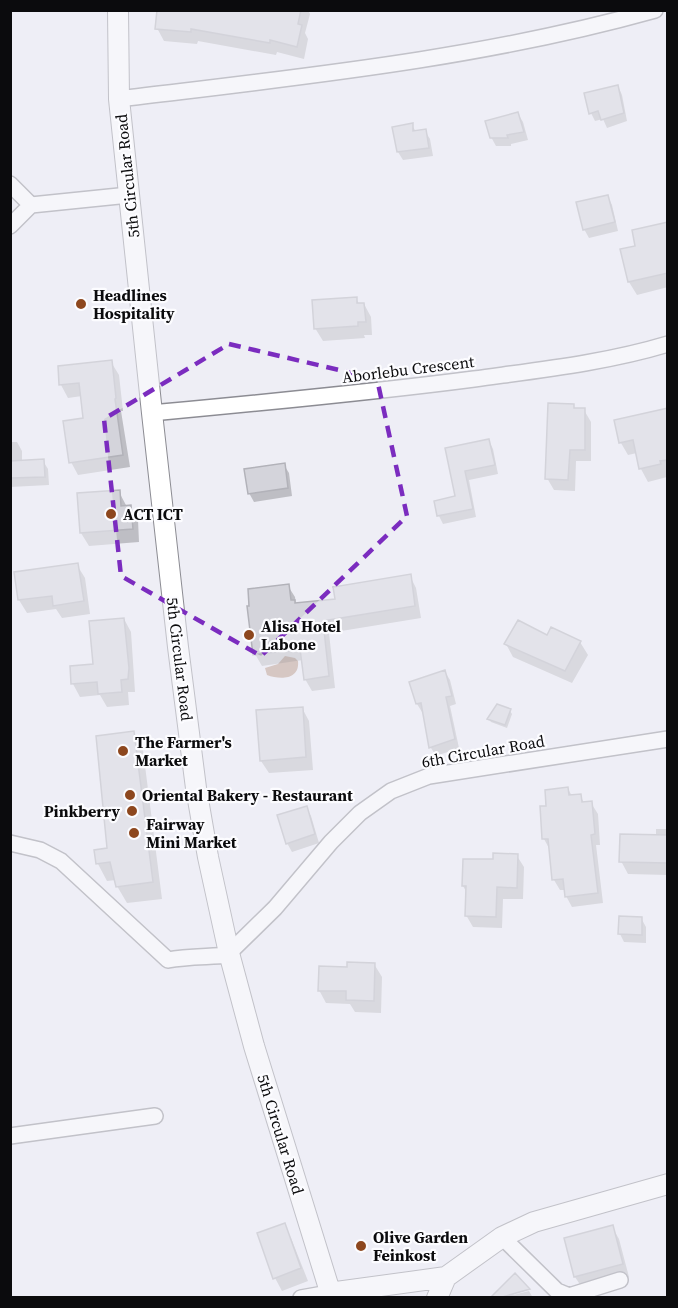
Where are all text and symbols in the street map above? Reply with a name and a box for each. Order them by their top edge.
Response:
street label: 5th Circular Road [110,113,144,239]
place label: Headlines Hospitality [93,284,175,324]
marker: Headlines Hospitality [74,297,88,311]
street label: Aborlebu Crescent [341,350,476,388]
place label: ACT ICT [123,503,183,525]
marker: ACT ICT [104,507,118,521]
street label: 5th Circular Road [161,596,199,722]
place label: Alisa Hotel Labone [261,615,341,655]
marker: Alisa Hotel Labone [242,628,256,642]
street label: 6th Circular Road [420,729,546,773]
place label: The Farmer's Market [135,731,232,771]
marker: The Farmer's Market [116,744,130,758]
place label: Oriental Bakery - Restaurant [142,784,353,806]
marker: Oriental Bakery - Restaurant [123,788,137,802]
place label: Pinkberry [44,800,120,822]
marker: Pinkberry [125,804,139,818]
place label: Fairway Mini Market [146,813,237,853]
marker: Fairway Mini Market [127,826,141,840]
street label: 5th Circular Road [252,1071,310,1197]
place label: Olive Garden Feinkost [373,1226,468,1266]
marker: Olive Garden Feinkost [354,1239,368,1253]

